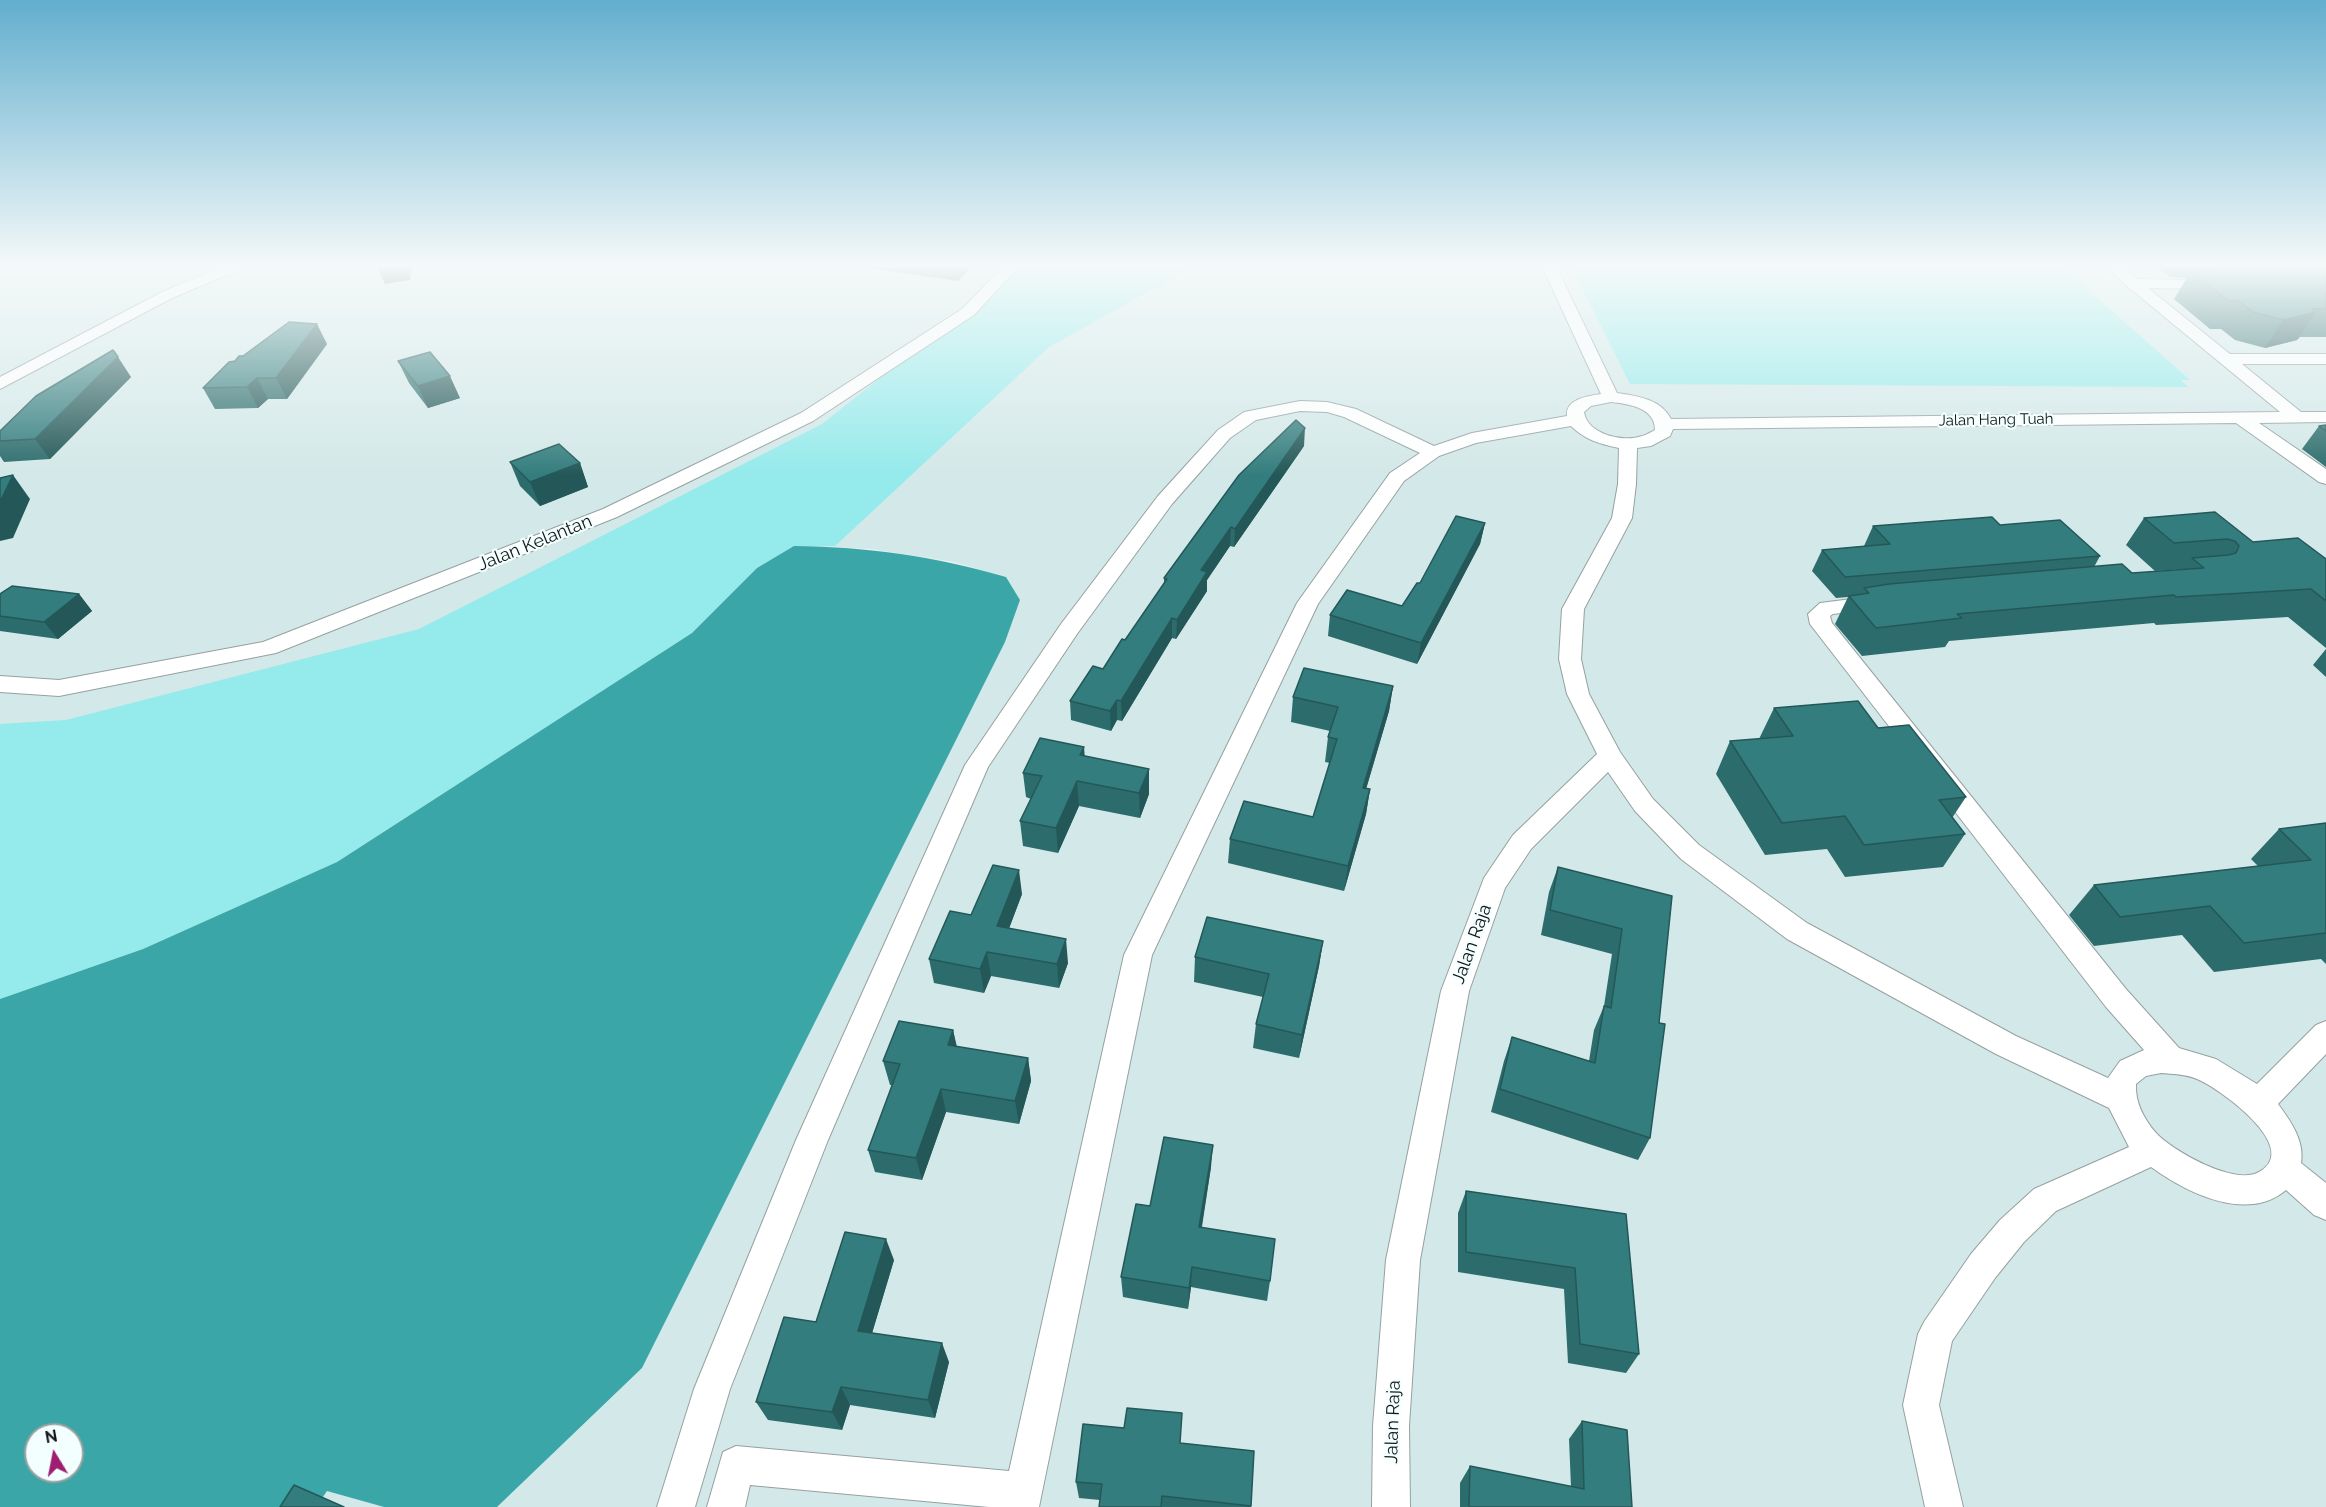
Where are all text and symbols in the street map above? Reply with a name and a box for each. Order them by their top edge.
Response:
street label: Jalan Hang Tuah [1938,410,2054,430]
street label: Jalan Kelantan [475,510,595,576]
street label: Jalan Raja [1448,901,1496,987]
street label: Jalan Raja [1381,1380,1405,1464]
north arrow [24,1423,84,1483]
text: N [43,1426,59,1447]

